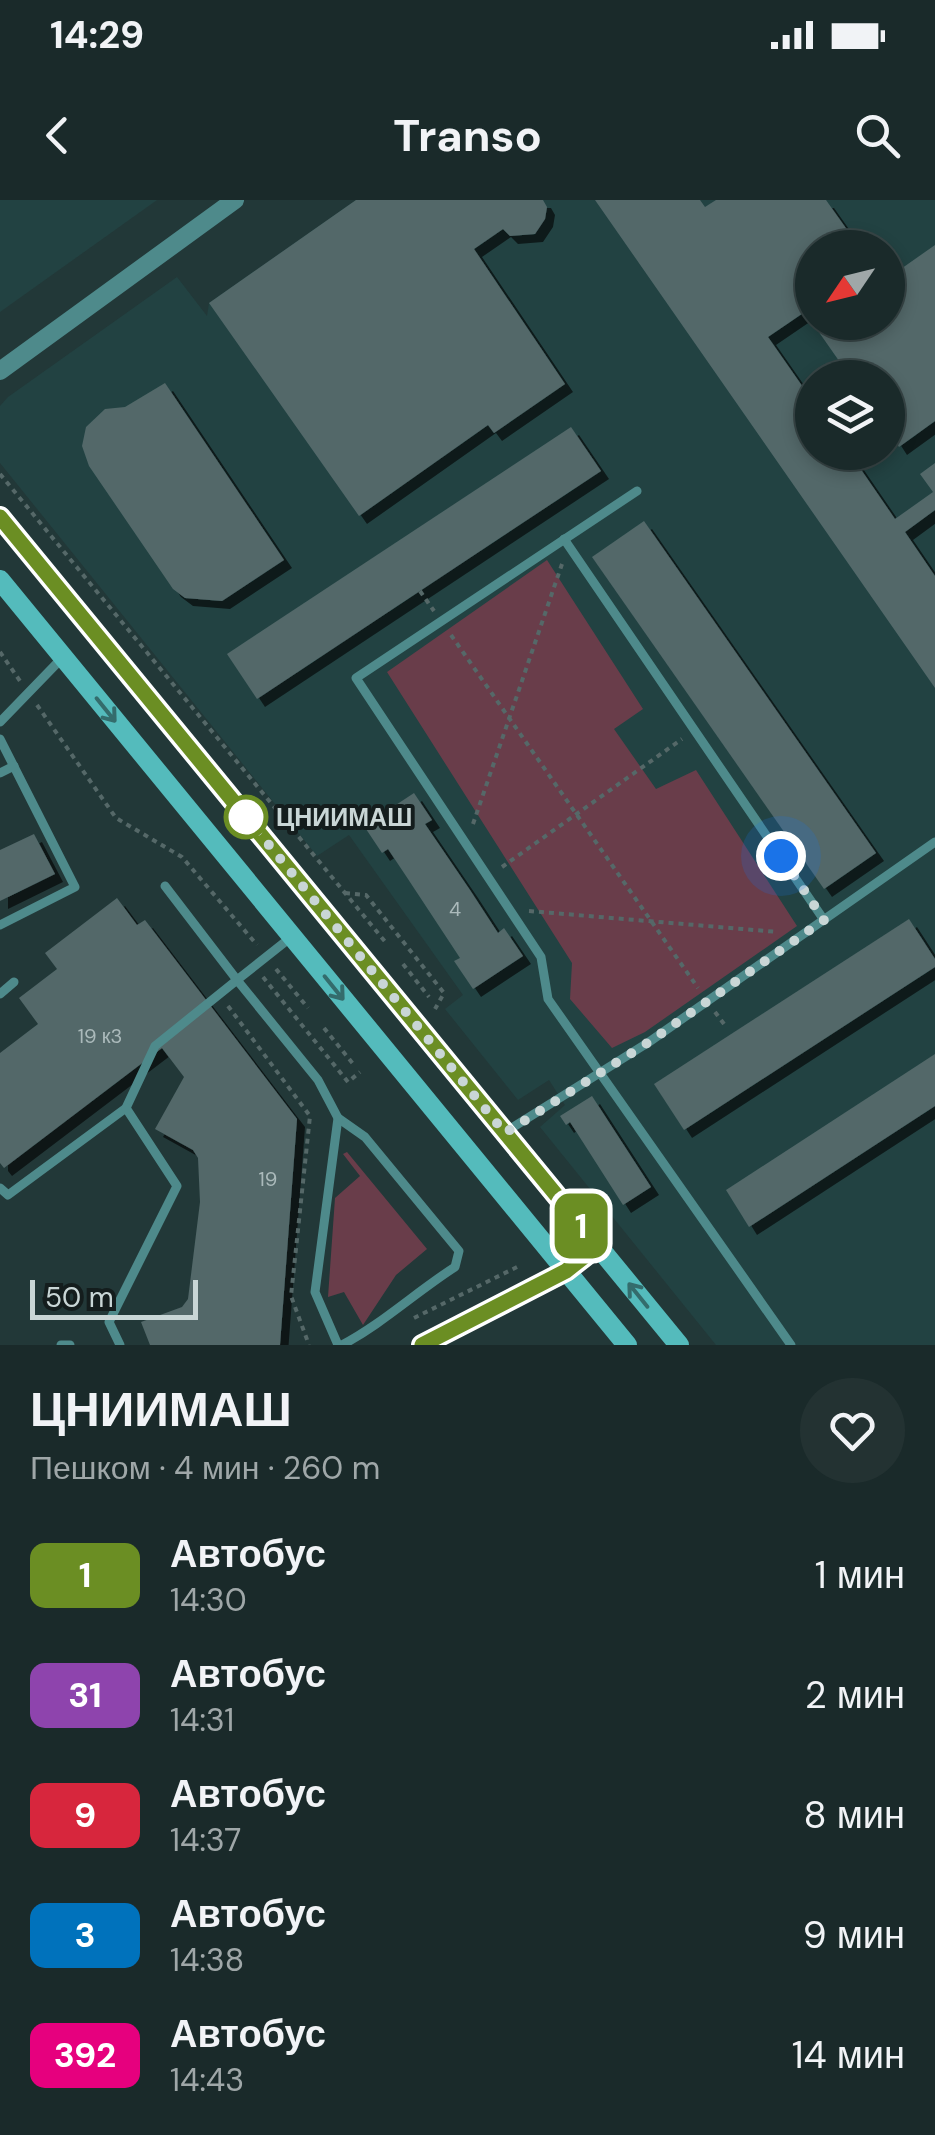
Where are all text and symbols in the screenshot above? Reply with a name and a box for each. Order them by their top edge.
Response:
text: 14:29 [50,10,144,60]
text: Transo [393,106,542,165]
icon: back [30,108,85,163]
icon: search [850,108,905,163]
north arrow [795,230,905,340]
map controls [795,230,905,470]
button: layers [795,360,905,470]
one-way arrow [95,696,117,722]
marker: ЦНИИМАШ [225,796,267,838]
place label: ЦНИИМАШ [276,801,412,834]
your location [756,831,806,881]
house number: 4 [449,896,461,922]
one-way arrow [323,974,345,1000]
house number: 19 к3 [78,1023,122,1049]
house number: 19 [259,1166,277,1192]
line badge: 1 [548,1194,614,1258]
text: 1 [575,1203,587,1249]
scale bar [30,1275,198,1320]
text: 50 m [45,1279,114,1316]
one-way arrow [628,1283,650,1309]
text: ЦНИИМАШ [30,1378,292,1441]
button: heart [800,1378,905,1483]
text: Пешком · 4 мин · 260 m [30,1447,380,1489]
text: Автобус [170,1529,326,1579]
text: 1 мин [815,1550,905,1600]
text: 1 [79,1552,91,1598]
text: 14:30 [170,1579,247,1621]
text: Автобус [170,1649,326,1699]
text: 2 мин [805,1670,905,1720]
text: 31 [68,1672,102,1718]
text: 14:31 [170,1699,234,1741]
text: Автобус [170,1769,326,1819]
text: 8 мин [803,1790,905,1840]
text: 9 [74,1792,96,1838]
text: 14:37 [170,1819,241,1861]
text: Автобус [170,1889,326,1939]
text: 9 мин [803,1910,905,1960]
text: 3 [74,1912,96,1958]
text: 14:38 [170,1939,244,1981]
text: Автобус [170,2009,326,2059]
text: 14 мин [792,2030,905,2080]
text: 392 [54,2032,116,2078]
text: 14:43 [170,2059,244,2101]

